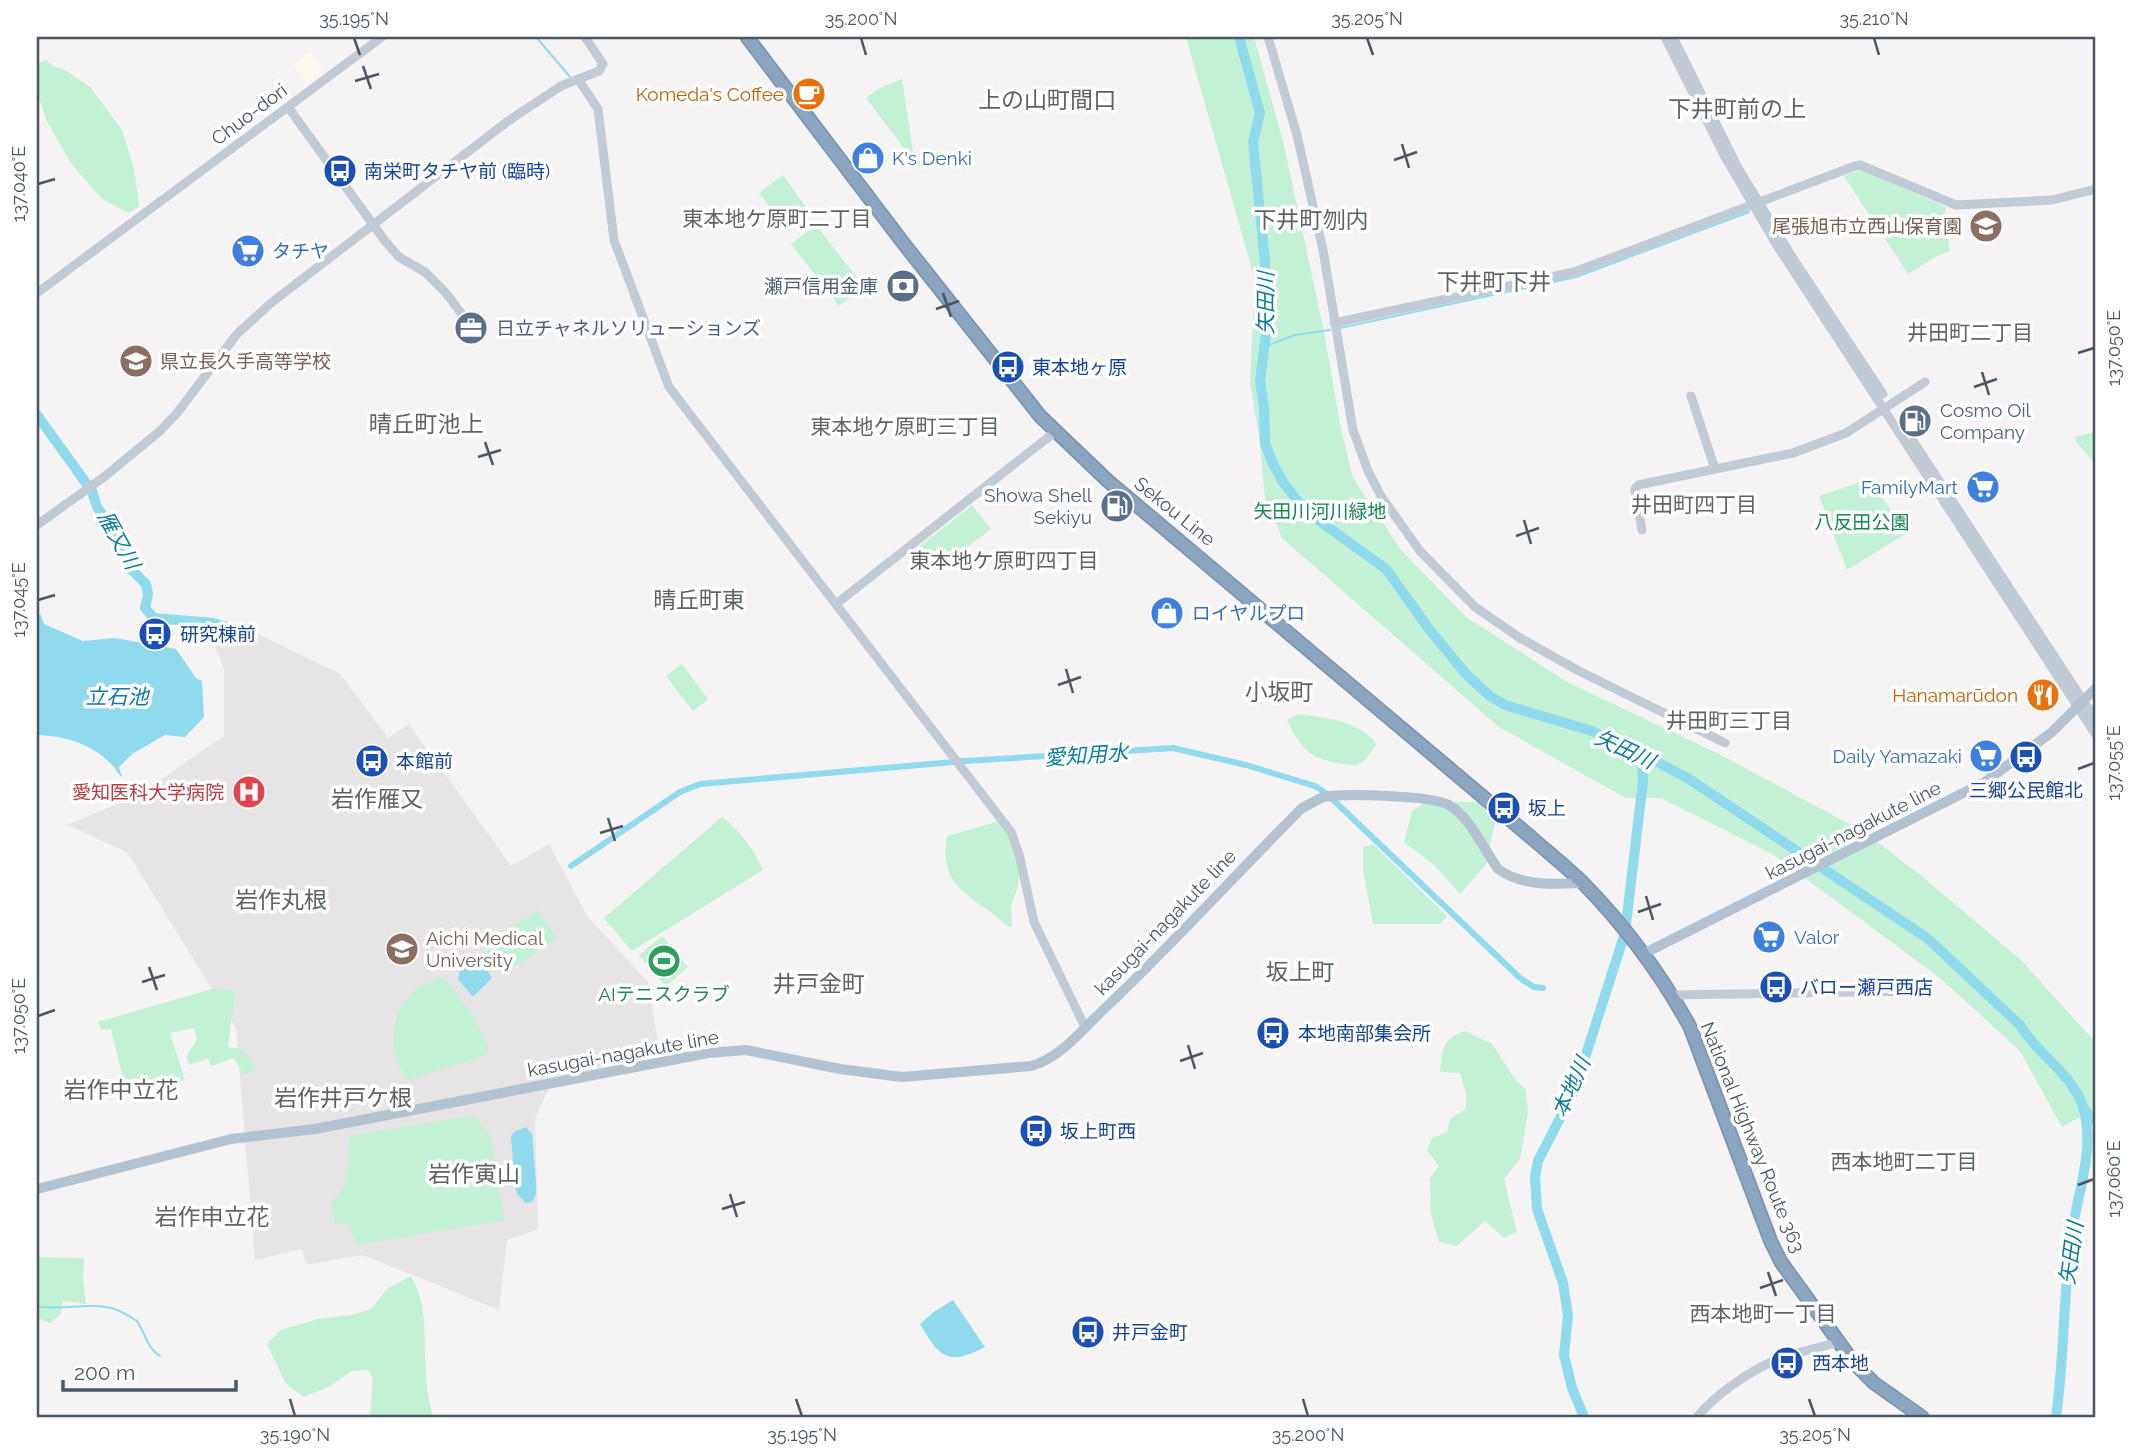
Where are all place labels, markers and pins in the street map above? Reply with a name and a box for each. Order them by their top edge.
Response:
cafe icon: Komeda's Coffee [790,75,828,113]
place label: Komeda's Coffee [636,83,784,105]
shop icon: K's Denki [849,139,887,177]
place label: K's Denki [892,147,972,169]
bus stop icon: 南栄町タチヤ前 (臨時) [321,152,359,190]
place label: 南栄町タチヤ前 (臨時) [364,160,550,182]
school or university icon: 尾張旭市立西山保育園 [1967,207,2005,245]
place label: 尾張旭市立西山保育園 [1772,215,1962,237]
supermarket icon: タチヤ [229,232,267,270]
place label: タチヤ [272,240,329,262]
bank icon: 瀬戸信用金庫 [884,267,922,305]
place label: 瀬戸信用金庫 [764,275,878,297]
office icon: 日立チャネルソリューションズ [452,309,490,347]
place label: 日立チャネルソリューションズ [496,317,761,339]
school or university icon: 県立長久手高等学校 [117,342,155,380]
bus stop icon: 東本地ヶ原 [989,348,1027,386]
place label: 県立長久手高等学校 [160,350,331,372]
place label: 東本地ヶ原 [1032,356,1127,378]
place label: Cosmo Oil Company [1940,399,2032,443]
fuel station icon: Cosmo Oil Company [1896,402,1934,440]
supermarket icon: FamilyMart [1964,468,2002,506]
place label: FamilyMart [1861,476,1959,498]
place label: Showa Shell Sekiyu [984,484,1093,528]
fuel station icon: Showa Shell Sekiyu [1098,487,1136,525]
shop icon: ロイヤルプロ [1148,594,1186,632]
place label: ロイヤルプロ [1192,602,1305,624]
bus stop icon: 研究棟前 [136,615,174,653]
place label: 研究棟前 [180,623,256,645]
restaurant icon: Hanamarūdon [2024,676,2062,714]
place label: Hanamarūdon [1892,684,2018,706]
supermarket icon: Daily Yamazaki [1967,737,2005,775]
bus stop icon: 三郷公民館北 [2007,738,2045,776]
bus stop icon: 本館前 [353,742,391,780]
place label: Daily Yamazaki [1832,745,1962,767]
place label: 本館前 [396,750,453,772]
hospital icon: 愛知医科大学病院 [230,773,268,811]
place label: 三郷公民館北 [1969,779,2083,801]
place label: 愛知医科大学病院 [72,781,224,803]
bus stop icon: 坂上 [1485,789,1523,827]
place label: 坂上 [1528,797,1566,819]
supermarket icon: Valor [1750,918,1788,956]
place label: Valor [1794,926,1840,948]
place label: Aichi Medical University [426,927,544,971]
school or university icon: Aichi Medical University [383,930,421,968]
sports icon: AIテニスクラブ [645,942,683,980]
bus stop icon: バロー瀬戸西店 [1757,968,1795,1006]
place label: バロー瀬戸西店 [1800,976,1933,998]
place label: AIテニスクラブ [598,983,730,1005]
bus stop icon: 本地南部集会所 [1254,1014,1292,1052]
place label: 本地南部集会所 [1298,1022,1431,1044]
bus stop icon: 坂上町西 [1017,1112,1055,1150]
place label: 坂上町西 [1060,1120,1136,1142]
bus stop icon: 井戸金町 [1069,1313,1107,1351]
place label: 井戸金町 [1112,1321,1188,1343]
bus stop icon: 西本地 [1768,1344,1806,1382]
place label: 西本地 [1812,1352,1869,1374]

